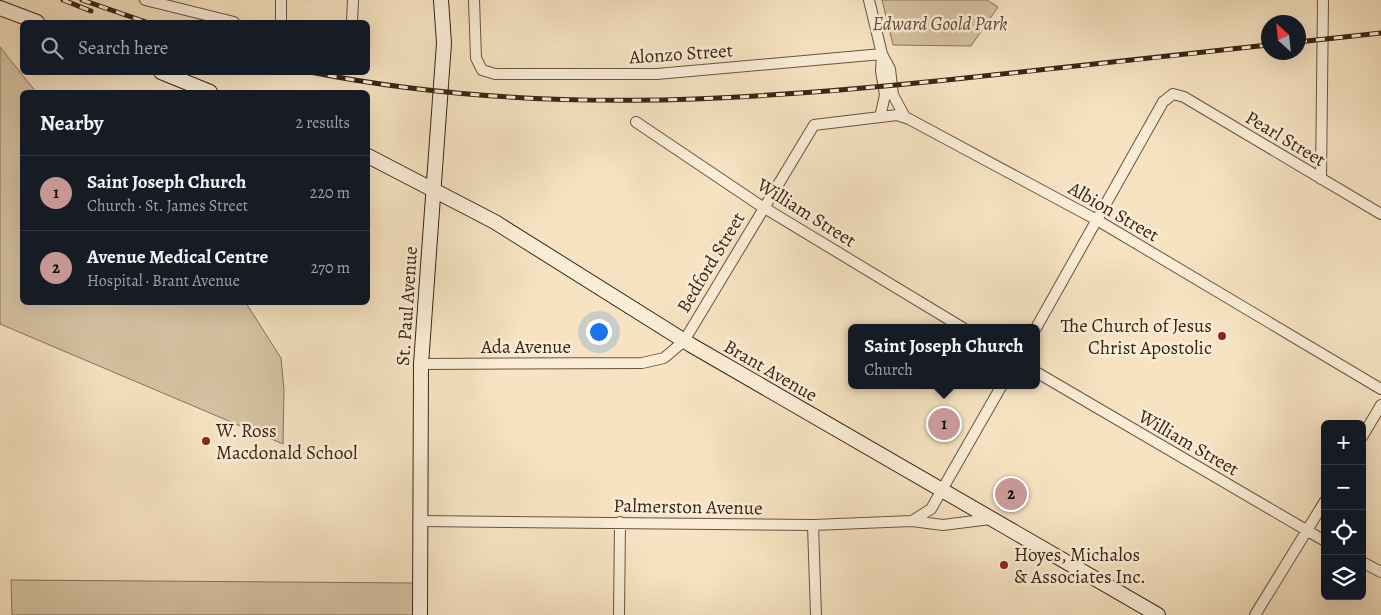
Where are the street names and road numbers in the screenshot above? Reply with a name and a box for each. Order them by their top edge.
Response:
street label: Alonzo Street [627,37,734,71]
street label: Pearl Street [1240,105,1330,173]
street label: William Street [751,172,861,254]
street label: Albion Street [1063,175,1164,248]
street label: Bedford Street [671,207,751,318]
street label: St. Paul Avenue [390,245,424,367]
street label: Ada Avenue [480,334,571,360]
street label: Brant Avenue [719,334,822,408]
street label: William Street [1133,403,1244,482]
street label: Palmerston Avenue [613,493,763,521]

